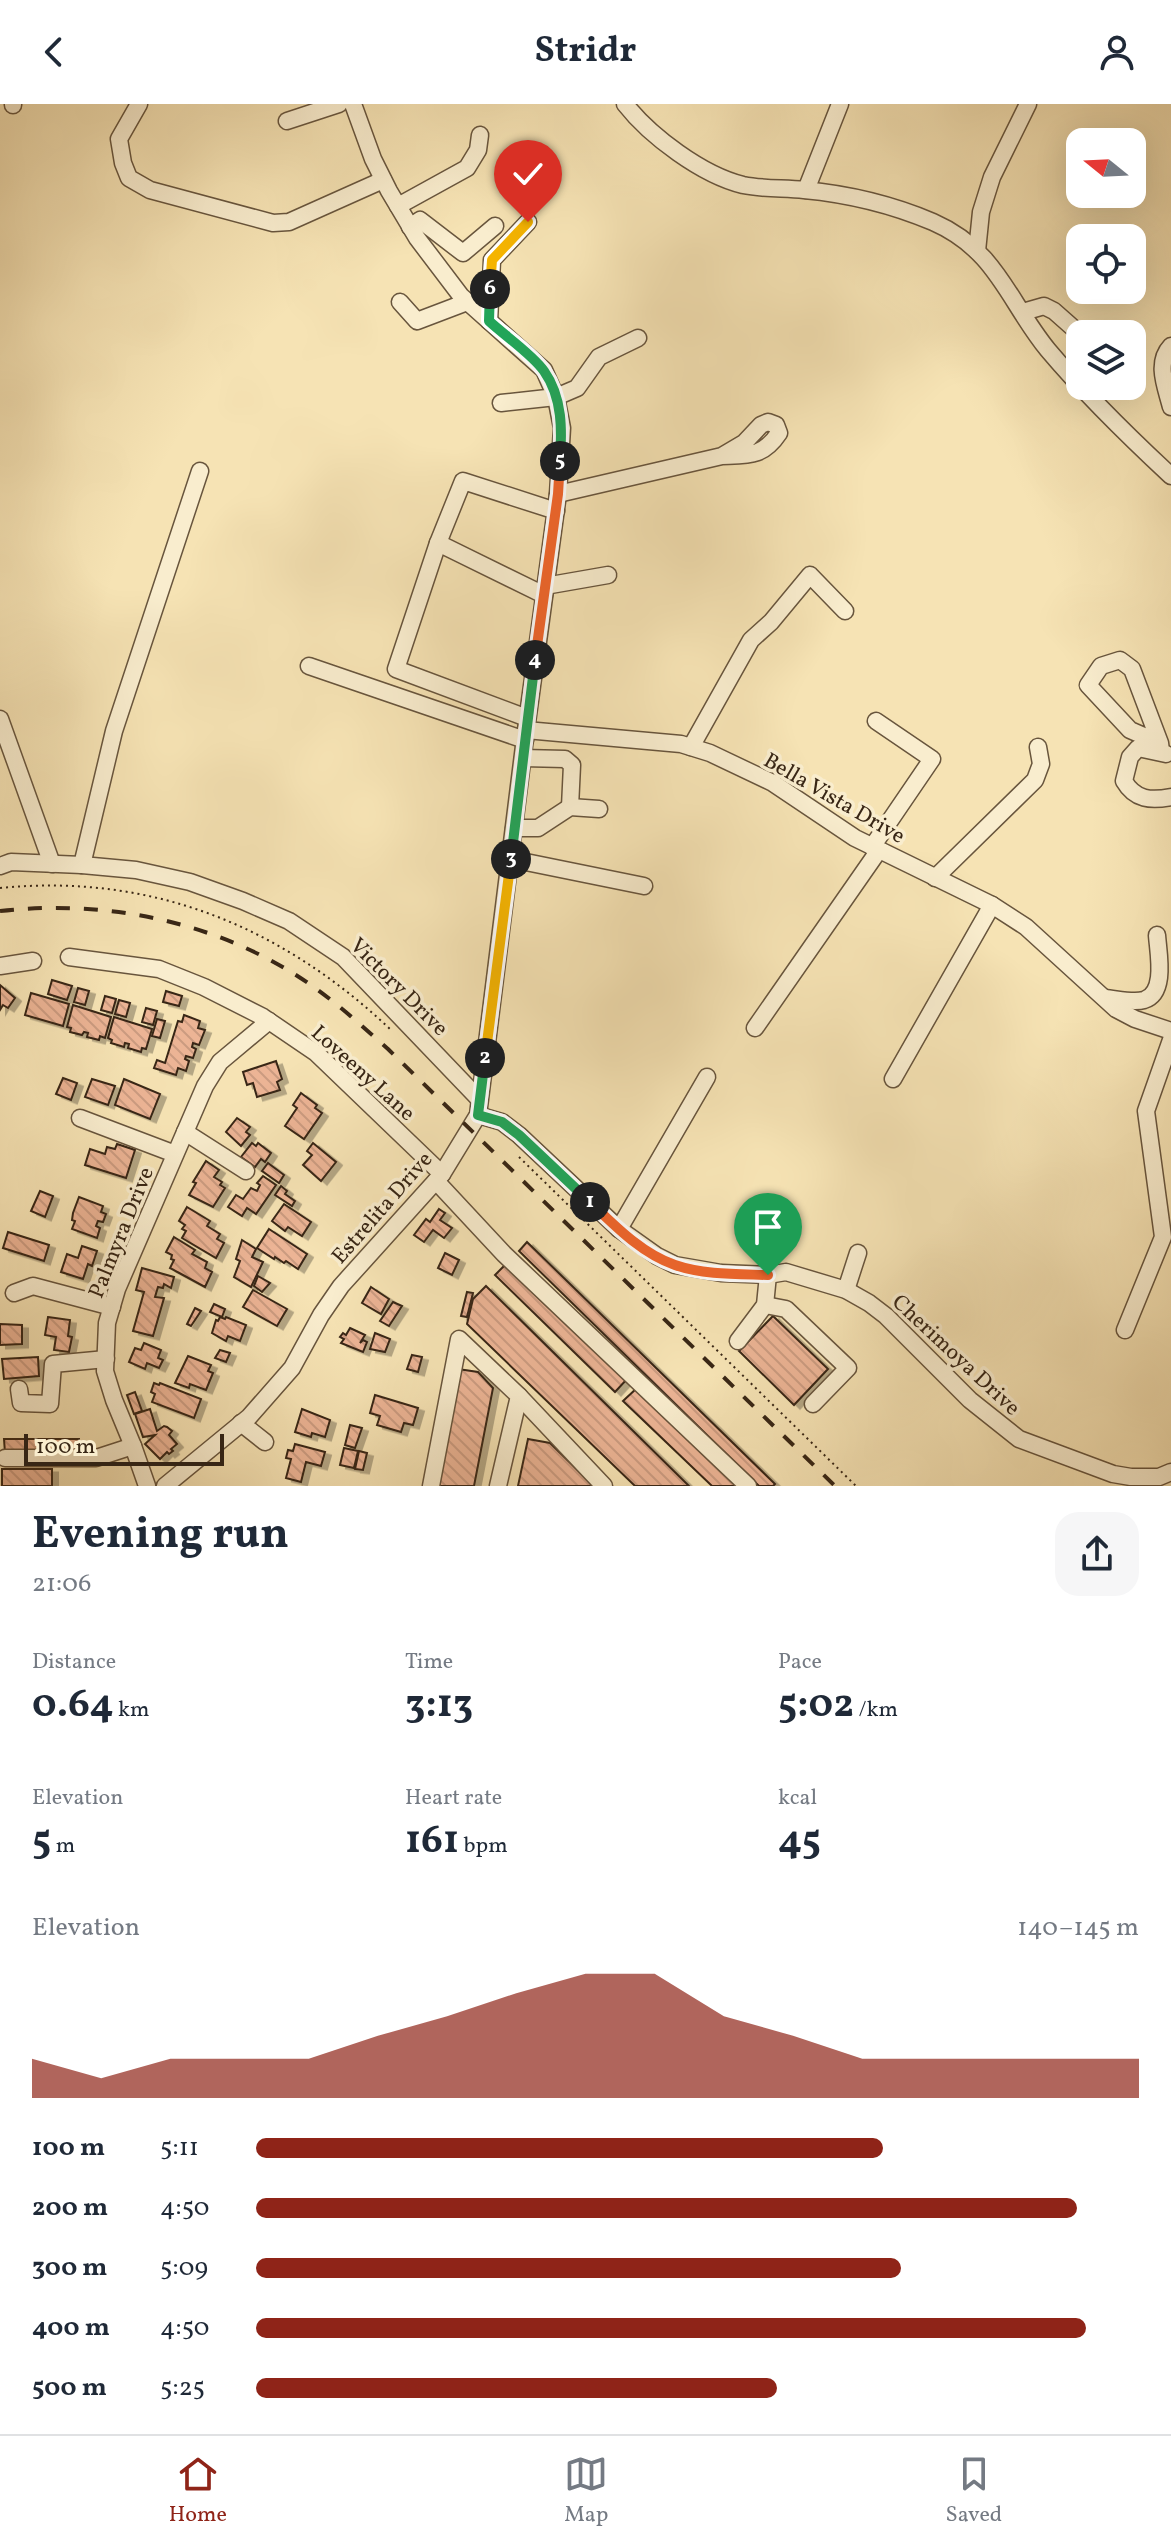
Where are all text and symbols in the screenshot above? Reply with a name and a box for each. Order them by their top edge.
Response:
text: Stridr [535,27,636,77]
icon: back [32,30,76,74]
icon: person [1095,30,1139,74]
north arrow [1066,128,1146,208]
map controls [1066,128,1146,400]
pin [494,140,562,222]
icon: check [506,152,550,196]
button: locate [1066,224,1146,304]
pin: 6 [470,269,510,309]
text: 6 [484,273,496,304]
button: layers [1066,320,1146,400]
pin: 5 [540,441,580,481]
text: 5 [555,445,565,476]
pin: 4 [515,640,555,680]
text: 4 [528,644,542,675]
street label: Bella Vista Drive [757,746,910,852]
pin: 3 [491,839,531,879]
text: 3 [505,843,517,874]
street label: Victory Drive [342,931,455,1044]
street label: Loveeny Lane [303,1019,421,1129]
pin: 2 [465,1038,505,1078]
text: 2 [479,1042,491,1073]
street label: Estrelita Drive [325,1146,441,1272]
street label: Palmyra Drive [82,1163,163,1303]
pin: 1 [570,1182,610,1222]
text: 1 [586,1186,594,1217]
pin [734,1193,802,1275]
icon: arrive [746,1205,790,1249]
street label: Cherimoya Drive [884,1288,1026,1424]
scale bar [24,1430,224,1466]
text: 100 m [36,1432,95,1463]
text: Evening run [32,1505,289,1566]
button: share [1055,1512,1139,1596]
text: 21:06 [32,1566,91,1602]
text: Distance [32,1647,116,1678]
text: Time [405,1647,453,1678]
text: Pace [778,1647,822,1678]
text: 0.64 [32,1678,114,1734]
text: 3:13 [405,1678,473,1734]
text: 5:02 [778,1678,854,1734]
text: km [114,1695,150,1726]
text: /km [854,1695,898,1726]
text: Elevation [32,1783,123,1814]
text: Heart rate [405,1783,502,1814]
text: kcal [778,1783,817,1814]
text: 5 [32,1814,51,1870]
text: 161 [405,1814,459,1870]
text: 45 [778,1814,821,1870]
text: m [51,1831,75,1862]
text: bpm [459,1831,508,1862]
text: Elevation [32,1910,140,1946]
text: 140–145 m [1017,1910,1139,1946]
text: 100 m [32,2130,105,2166]
text: 5:11 [160,2130,199,2166]
text: 200 m [32,2190,108,2226]
text: 4:50 [160,2190,209,2226]
text: 300 m [32,2250,108,2286]
text: 5:09 [160,2250,208,2286]
text: 400 m [32,2310,110,2346]
text: 4:50 [160,2310,209,2346]
text: 500 m [32,2370,107,2406]
text: 5:25 [160,2370,205,2406]
tab: Home [169,2452,227,2531]
tab: Map [564,2452,608,2531]
tab: Saved [946,2452,1002,2531]

